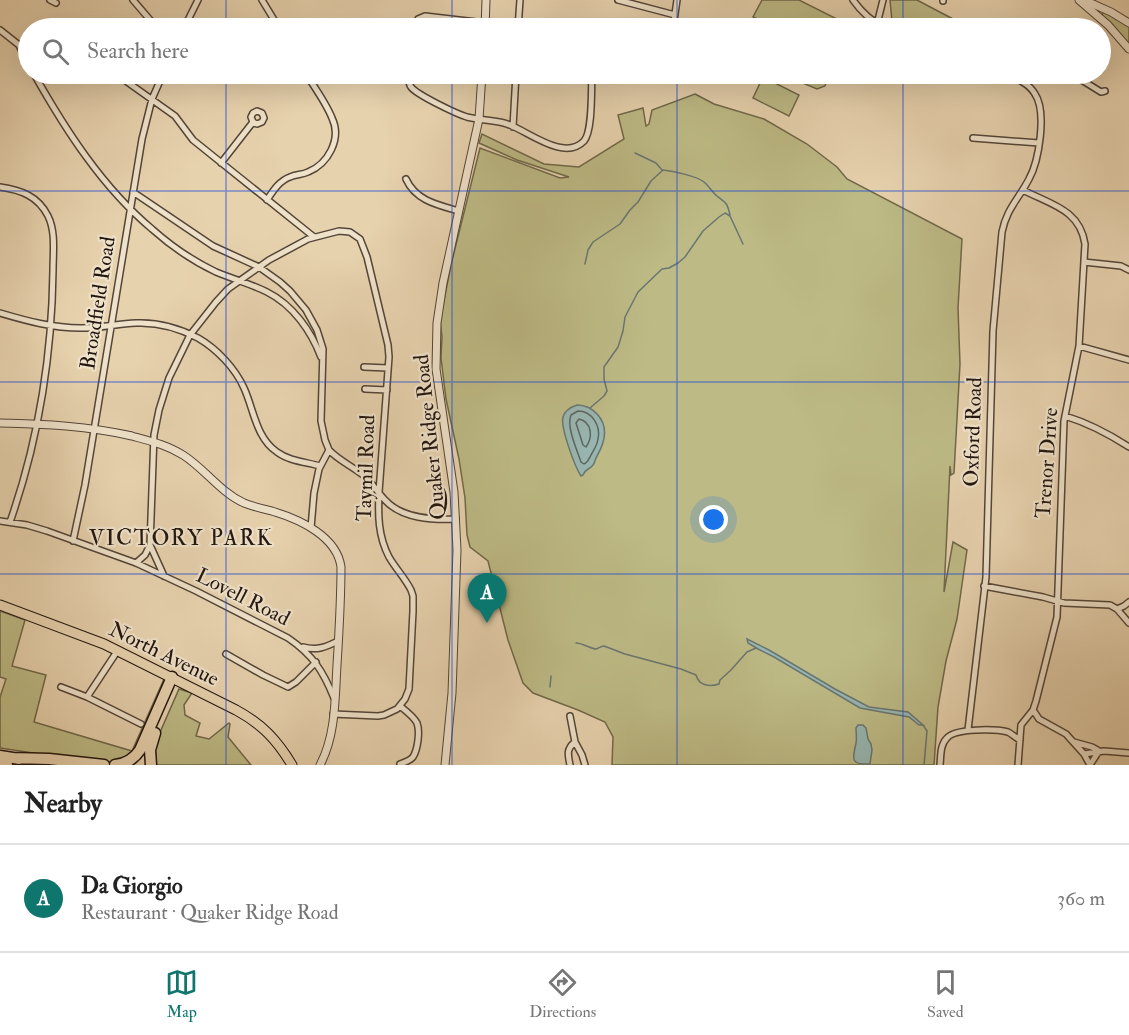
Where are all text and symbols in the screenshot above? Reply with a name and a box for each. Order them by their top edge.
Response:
search box [18,18,1111,84]
icon: search [39,35,72,68]
text: Search here [87,37,189,65]
street label: Broadfield Road [74,234,122,372]
street label: Quaker Ridge Road [408,352,452,521]
street label: Oxford Road [958,376,988,487]
street label: Trenor Drive [1030,406,1064,519]
street label: Taymil Road [351,414,381,522]
your location [699,505,728,534]
district label: VICTORY PARK [89,524,273,552]
street label: Lovell Road [191,562,295,632]
pin: A [468,574,506,623]
street label: North Avenue [104,616,224,692]
text: Nearby [24,788,102,820]
text: Da Giorgio [81,872,183,900]
text: A [37,886,50,911]
text: 360 m [1057,886,1105,911]
text: Restaurant · Quaker Ridge Road [81,900,338,925]
tab: Map [165,966,198,1022]
tab: Directions [529,966,596,1022]
tab: Saved [927,966,964,1022]

